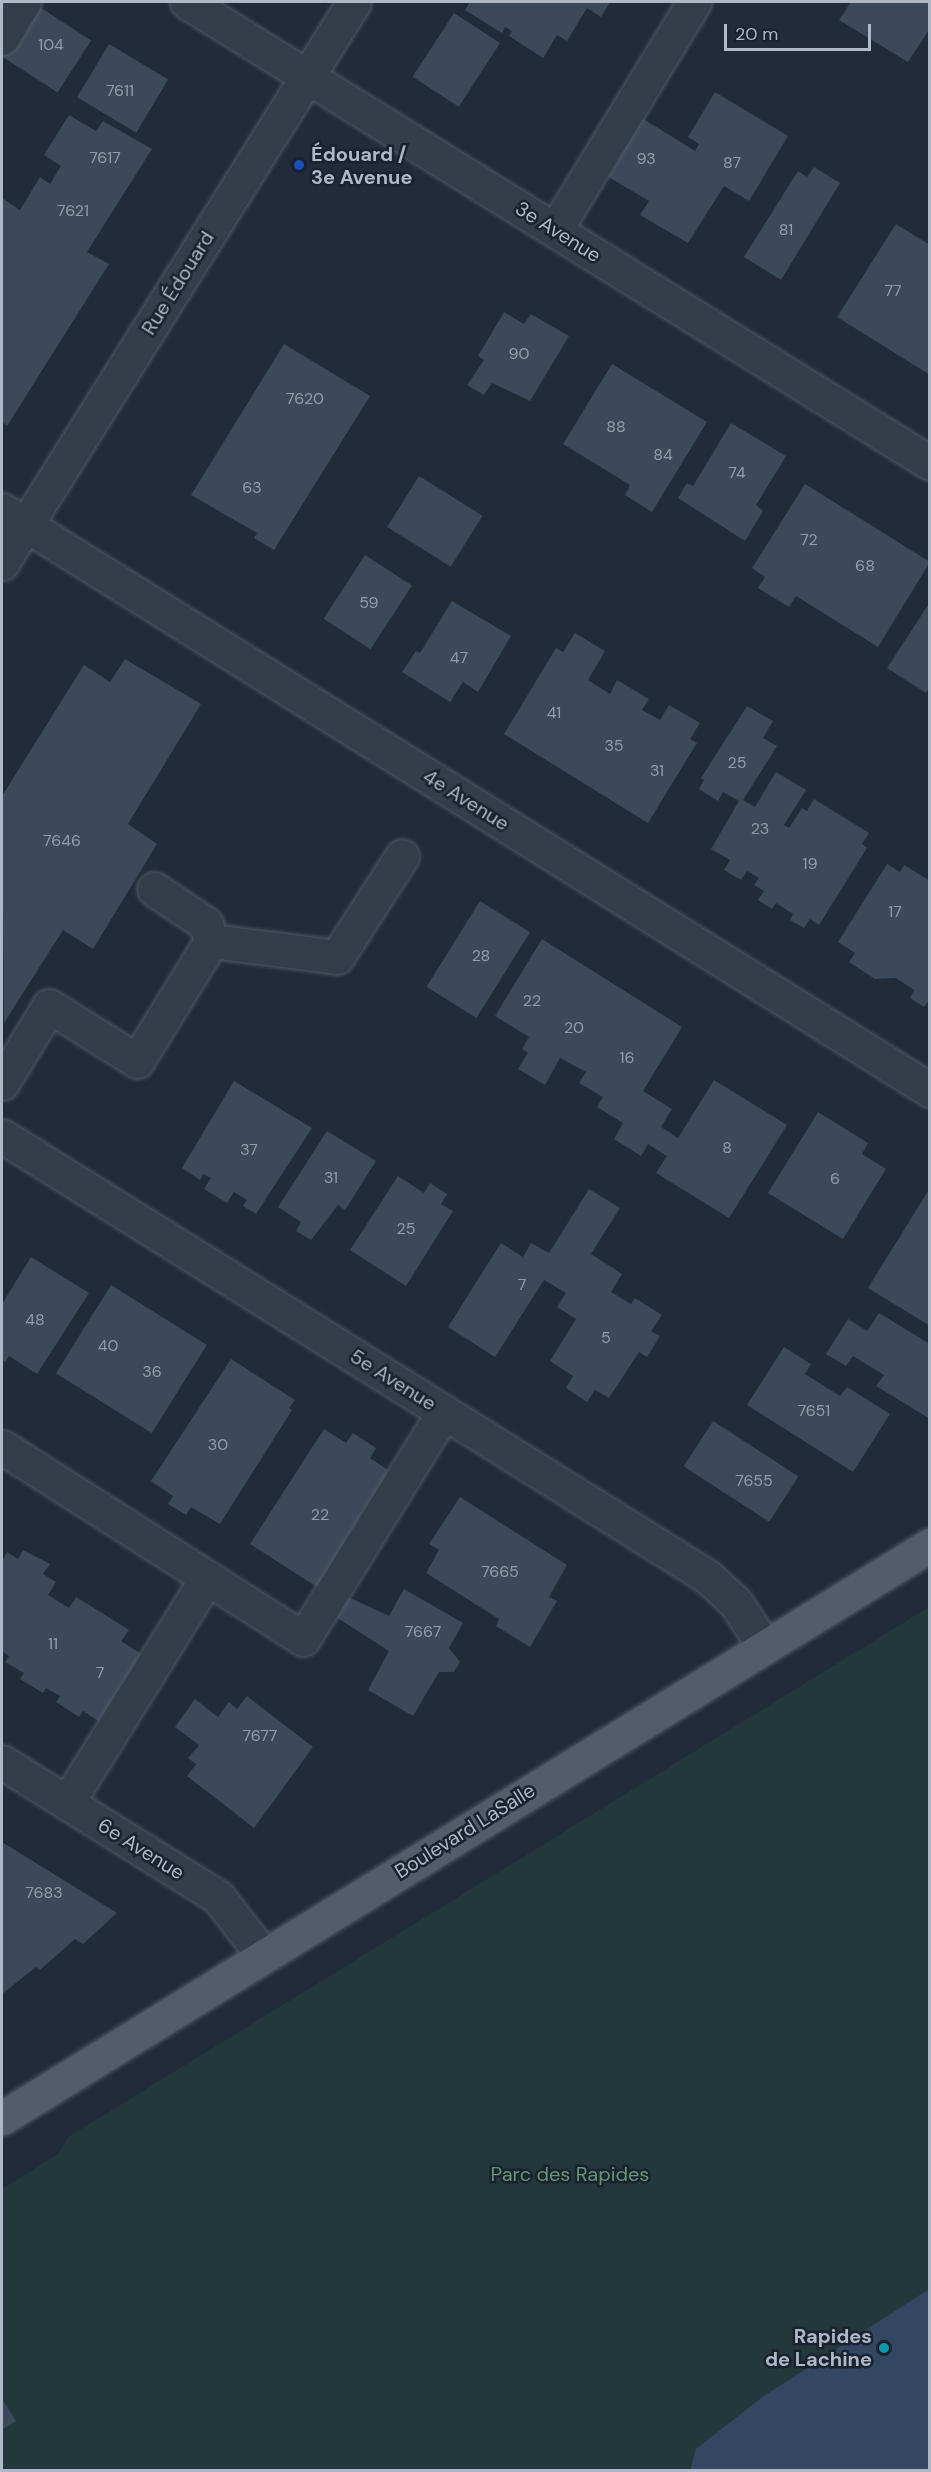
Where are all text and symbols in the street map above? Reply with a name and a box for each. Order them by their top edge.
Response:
scale bar [727,12,874,50]
text: 20 m [735,22,778,46]
house number: 104 [38,35,64,55]
house number: 7611 [106,81,134,101]
place label: Édouard / 3e Avenue [311,142,412,189]
house number: 7617 [89,148,121,168]
house number: 93 [636,149,656,169]
house number: 87 [723,153,741,173]
marker: Édouard / 3e Avenue [292,158,306,172]
street label: 3e Avenue [511,196,605,268]
house number: 7621 [57,201,89,221]
house number: 81 [779,220,793,240]
street label: Rue Édouard [137,227,219,339]
house number: 77 [884,281,902,301]
house number: 90 [509,344,529,364]
house number: 7620 [286,389,324,409]
house number: 88 [606,417,626,437]
house number: 84 [653,445,673,465]
house number: 74 [728,463,746,483]
house number: 63 [242,478,262,498]
house number: 72 [800,530,818,550]
house number: 68 [855,556,875,576]
house number: 59 [359,593,379,613]
house number: 47 [450,648,468,668]
house number: 41 [547,703,561,723]
house number: 35 [604,736,624,756]
house number: 25 [728,753,746,773]
house number: 31 [650,761,664,781]
street label: 4e Avenue [419,764,513,836]
house number: 23 [751,819,769,839]
house number: 7646 [43,831,81,851]
house number: 19 [802,854,818,874]
house number: 17 [888,902,902,922]
house number: 28 [472,946,490,966]
house number: 22 [523,991,541,1011]
house number: 20 [564,1018,584,1038]
house number: 16 [619,1048,635,1068]
house number: 8 [722,1138,732,1158]
house number: 37 [240,1140,258,1160]
house number: 31 [324,1168,338,1188]
house number: 6 [830,1169,840,1189]
house number: 25 [397,1219,415,1239]
house number: 7 [518,1275,526,1295]
house number: 48 [25,1310,45,1330]
house number: 5 [601,1328,611,1348]
house number: 40 [98,1336,118,1356]
street label: 5e Avenue [346,1344,440,1416]
house number: 36 [142,1362,162,1382]
house number: 7651 [798,1401,830,1421]
house number: 30 [208,1435,228,1455]
house number: 7655 [735,1471,773,1491]
house number: 22 [311,1505,329,1525]
house number: 7665 [481,1562,519,1582]
house number: 7667 [405,1622,441,1642]
house number: 11 [48,1634,58,1654]
house number: 7 [96,1663,104,1683]
house number: 7677 [243,1726,277,1746]
street label: Boulevard LaSalle [390,1778,540,1884]
street label: 6e Avenue [93,1813,189,1885]
house number: 7683 [25,1883,63,1903]
park label: Parc des Rapides [491,2162,649,2186]
place label: Rapides de Lachine [765,2324,872,2371]
marker: Rapides de Lachine [877,2341,891,2355]

